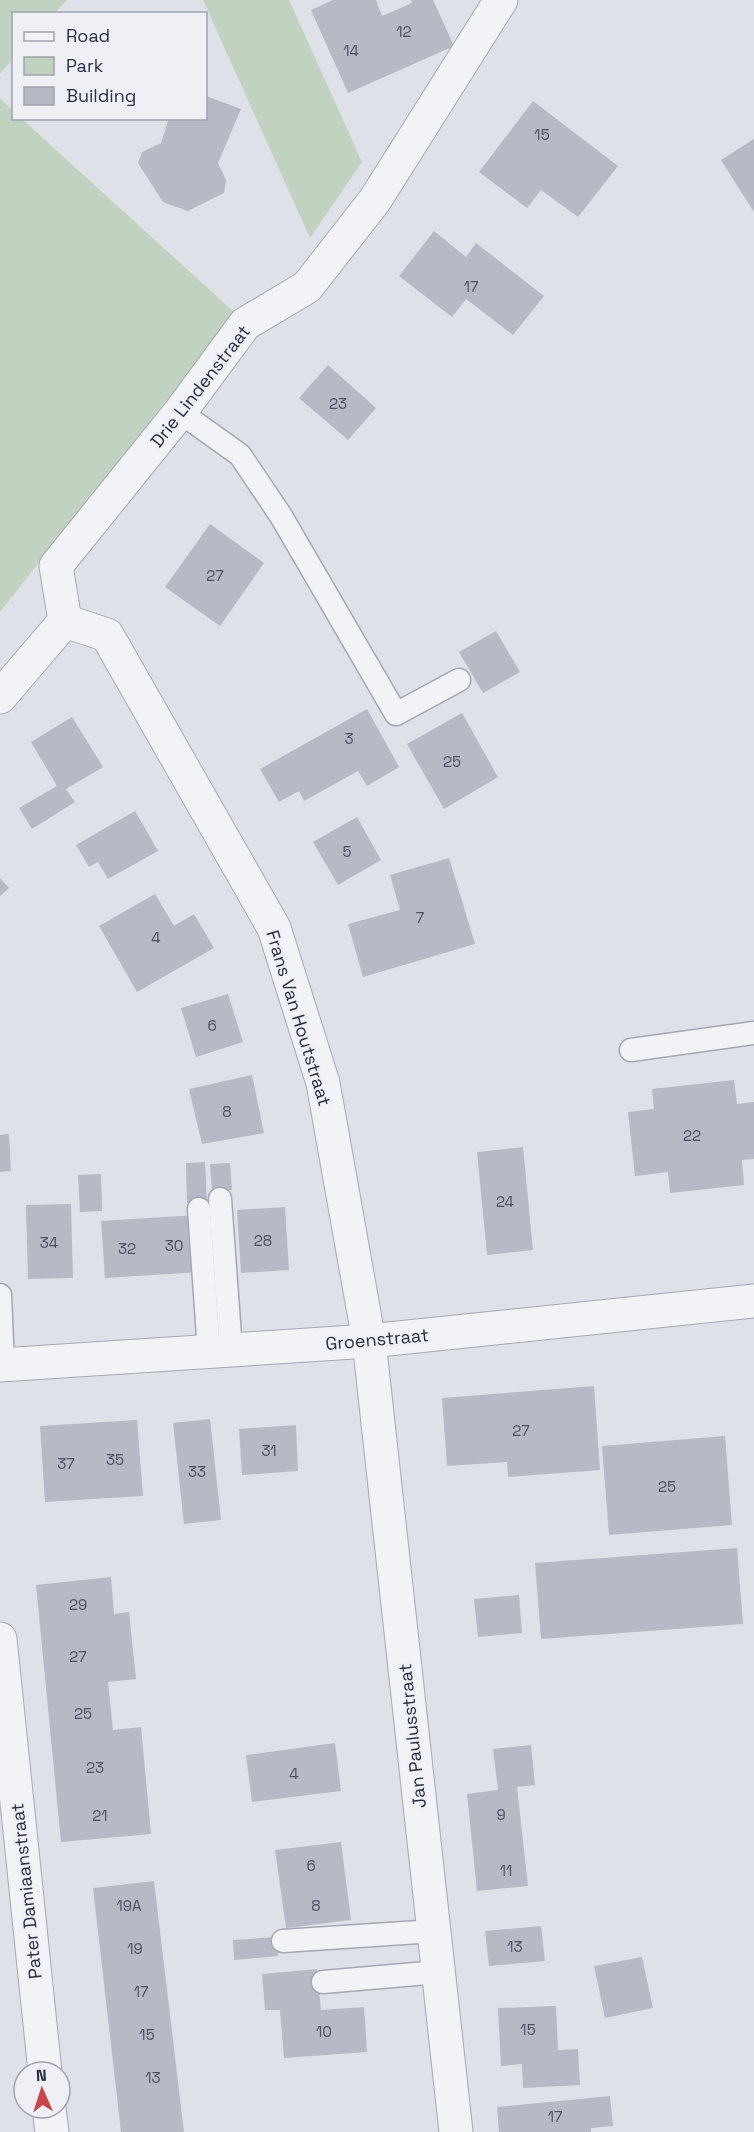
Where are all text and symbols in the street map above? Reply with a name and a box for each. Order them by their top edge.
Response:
legend [12,12,207,120]
house number: 12 [396,22,412,41]
text: Road [66,24,110,47]
house number: 14 [343,41,359,60]
text: Park [66,54,104,77]
text: Building [66,84,136,107]
house number: 15 [534,125,550,144]
house number: 17 [464,277,478,296]
street label: Drie Lindenstraat [145,320,255,452]
house number: 23 [329,394,347,413]
house number: 27 [206,566,224,585]
house number: 3 [344,729,354,748]
house number: 25 [443,752,461,771]
house number: 5 [343,842,352,861]
house number: 7 [416,908,424,927]
street label: Frans Van Houtstraat [261,927,337,1109]
house number: 4 [151,928,161,947]
house number: 6 [207,1016,217,1035]
house number: 8 [222,1102,232,1121]
house number: 22 [683,1126,701,1145]
house number: 24 [496,1192,514,1211]
house number: 28 [254,1231,272,1250]
house number: 34 [40,1233,58,1252]
house number: 30 [165,1236,183,1255]
house number: 32 [118,1239,136,1258]
street label: Groenstraat [324,1323,430,1355]
house number: 27 [512,1421,530,1440]
house number: 31 [261,1441,277,1460]
house number: 35 [106,1450,124,1469]
house number: 37 [57,1454,75,1473]
house number: 33 [188,1462,206,1481]
house number: 25 [658,1477,676,1496]
house number: 29 [69,1595,87,1614]
house number: 27 [69,1647,87,1666]
street label: Jan Paulusstraat [393,1663,431,1809]
house number: 25 [74,1704,92,1723]
house number: 23 [86,1758,104,1777]
house number: 4 [289,1764,299,1783]
street label: Pater Damiaanstraat [5,1802,47,1980]
house number: 9 [496,1805,506,1824]
house number: 21 [92,1806,108,1825]
house number: 6 [306,1856,316,1875]
house number: 11 [500,1861,512,1880]
house number: 19A [117,1896,142,1915]
house number: 8 [311,1896,321,1915]
house number: 13 [507,1937,523,1956]
house number: 19 [127,1939,143,1958]
house number: 17 [134,1982,148,2001]
house number: 15 [520,2020,536,2039]
house number: 10 [316,2022,332,2041]
house number: 15 [139,2025,155,2044]
north arrow [12,2060,72,2120]
text: N [35,2065,47,2086]
house number: 13 [145,2068,161,2087]
house number: 17 [548,2107,562,2126]

